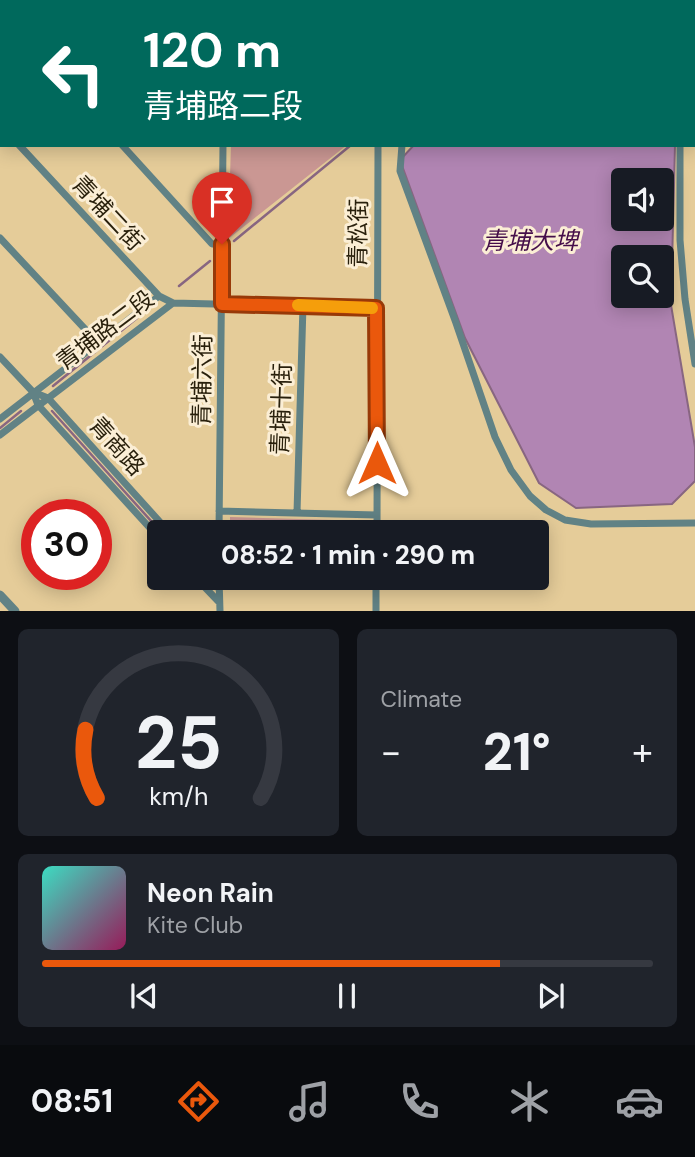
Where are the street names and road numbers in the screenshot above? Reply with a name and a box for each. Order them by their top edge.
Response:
street label: 青埔二街 [66,169,150,257]
street label: 青松街 [342,198,374,268]
street label: 青埔路二段 [50,283,160,377]
street label: 青埔六街 [186,334,218,426]
street label: 青埔十街 [264,363,298,455]
street label: 青商路 [83,410,151,482]

